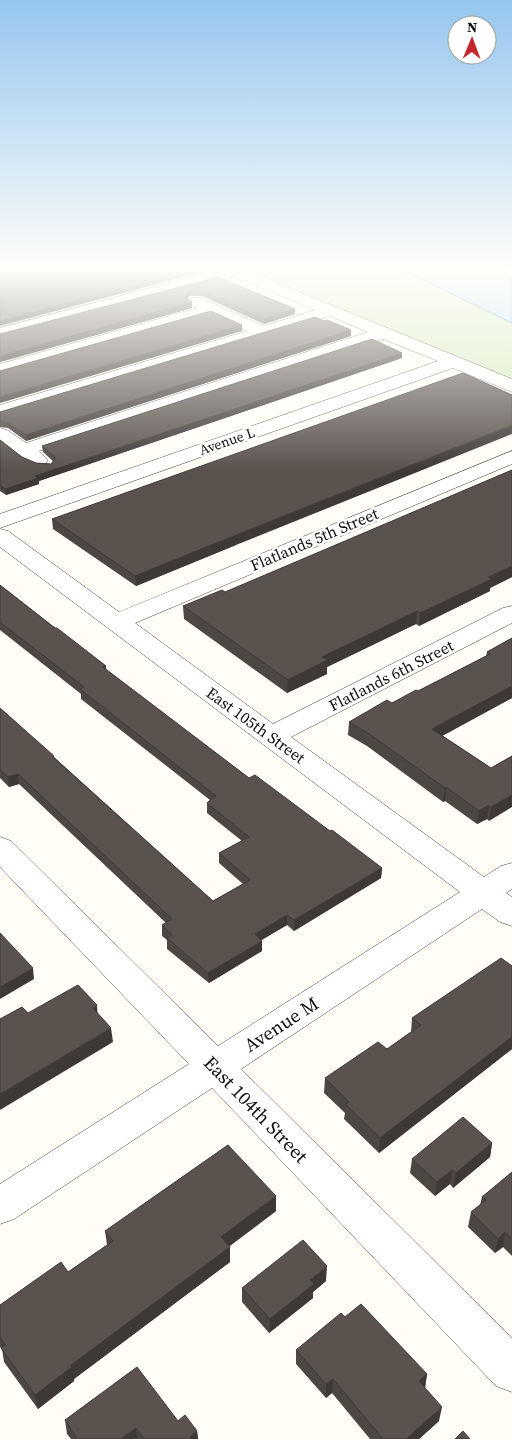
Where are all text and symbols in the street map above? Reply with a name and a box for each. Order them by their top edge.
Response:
north arrow [447,15,497,65]
text: N [467,17,478,37]
street label: Avenue L [197,422,257,460]
street label: Flatlands 5th Street [247,502,382,576]
street label: Flatlands 6th Street [325,634,458,716]
street label: East 105th Street [202,682,311,769]
street label: Avenue M [239,990,323,1058]
street label: East 104th Street [198,1050,314,1169]

